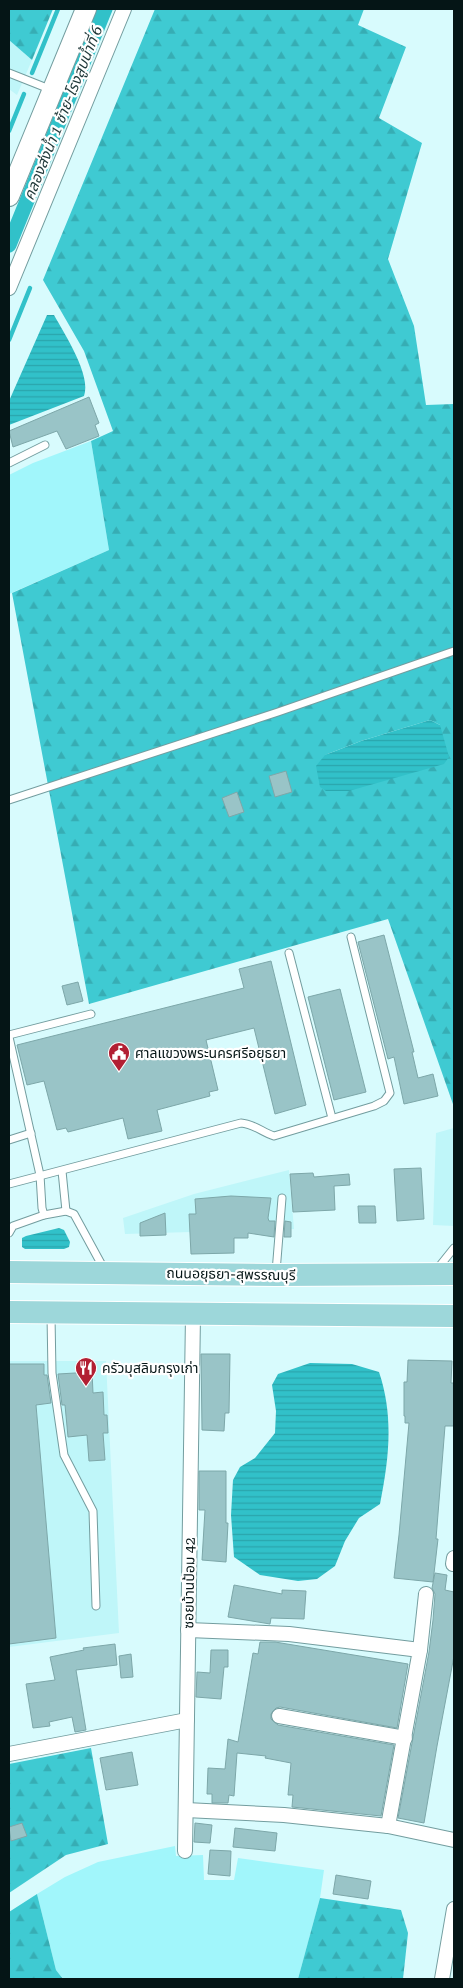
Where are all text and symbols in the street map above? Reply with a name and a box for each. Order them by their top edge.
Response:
water label: คลองส่งน้ำ 1 ซ้าย-โรงสูบน้ำที่ 6 [18,22,106,203]
public building icon: ศาลแขวงพระนครศรีอยุธยา [107,1041,131,1072]
place label: ศาลแขวงพระนครศรีอยุธยา [135,1045,286,1062]
street label: ถนนอยุธยา-สุพรรณบุรี [166,1265,296,1284]
restaurant icon: ครัวมุสลิมกรุงเก่า [74,1356,98,1387]
place label: ครัวมุสลิมกรุงเก่า [102,1360,198,1377]
street label: ซอยบ้านป้อม 42 [180,1537,198,1629]

